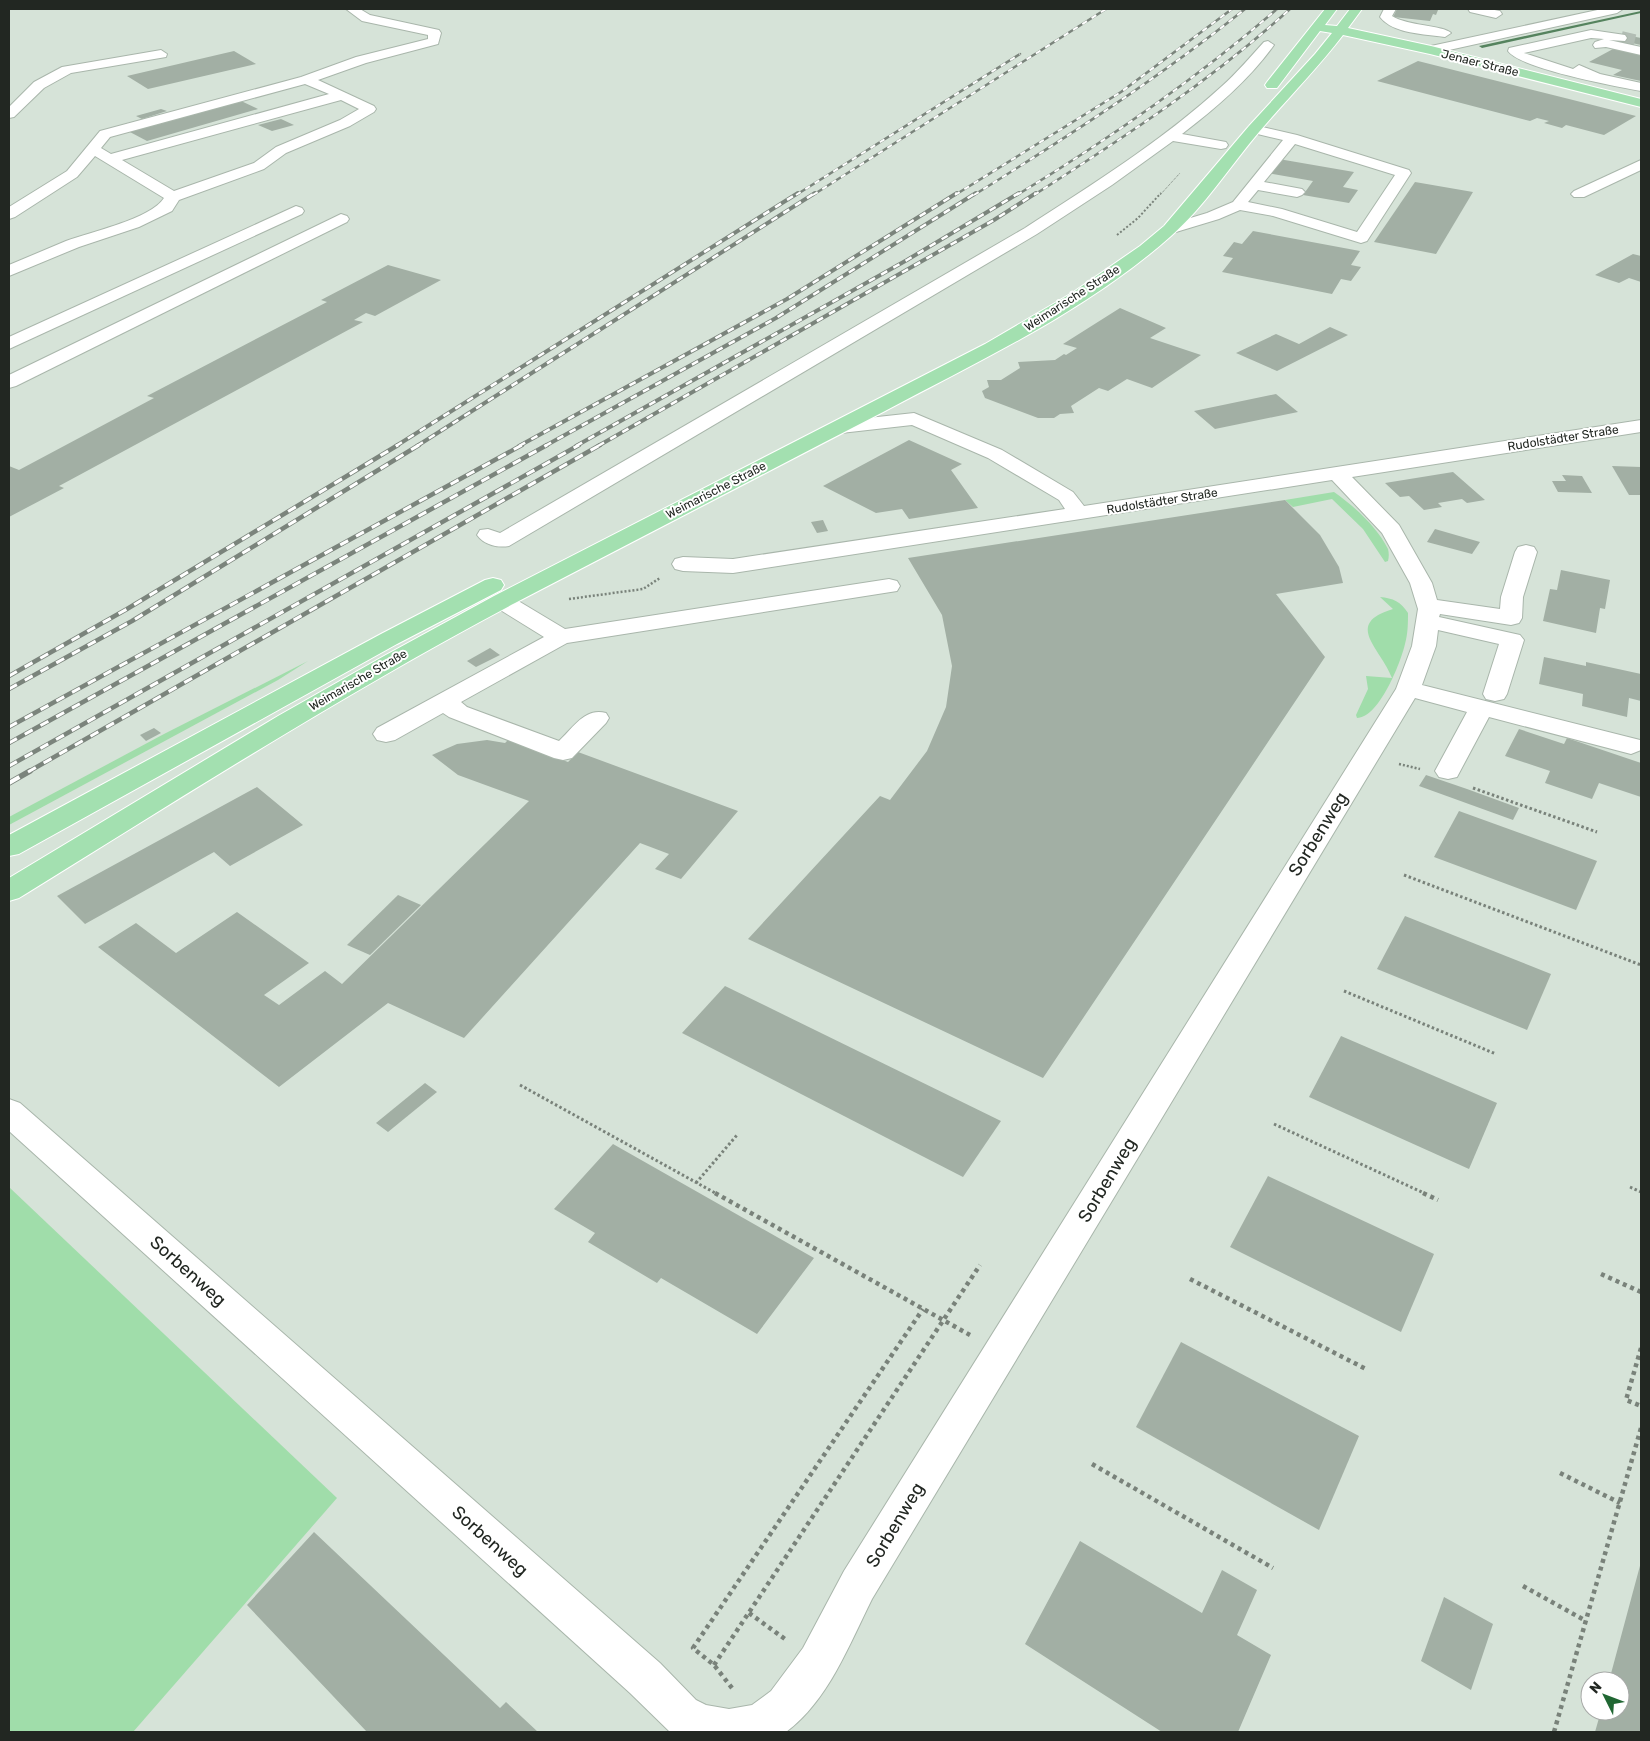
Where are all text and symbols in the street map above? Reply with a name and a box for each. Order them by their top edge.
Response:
street label: Jenaer Straße [1440,47,1520,79]
street label: Weimarische Straße [1022,262,1122,334]
street label: Rudolstädter Straße [1506,422,1620,454]
street label: Weimarische Straße [664,459,769,521]
street label: Rudolstädter Straße [1105,485,1219,517]
street label: Weimarische Straße [307,646,410,714]
street label: Sorbenweg [1284,788,1352,880]
street label: Sorbenweg [1073,1134,1141,1226]
street label: Sorbenweg [145,1231,231,1311]
street label: Sorbenweg [861,1479,929,1571]
street label: Sorbenweg [447,1501,533,1581]
north arrow [1580,1671,1630,1721]
text: N [1586,1678,1605,1697]

